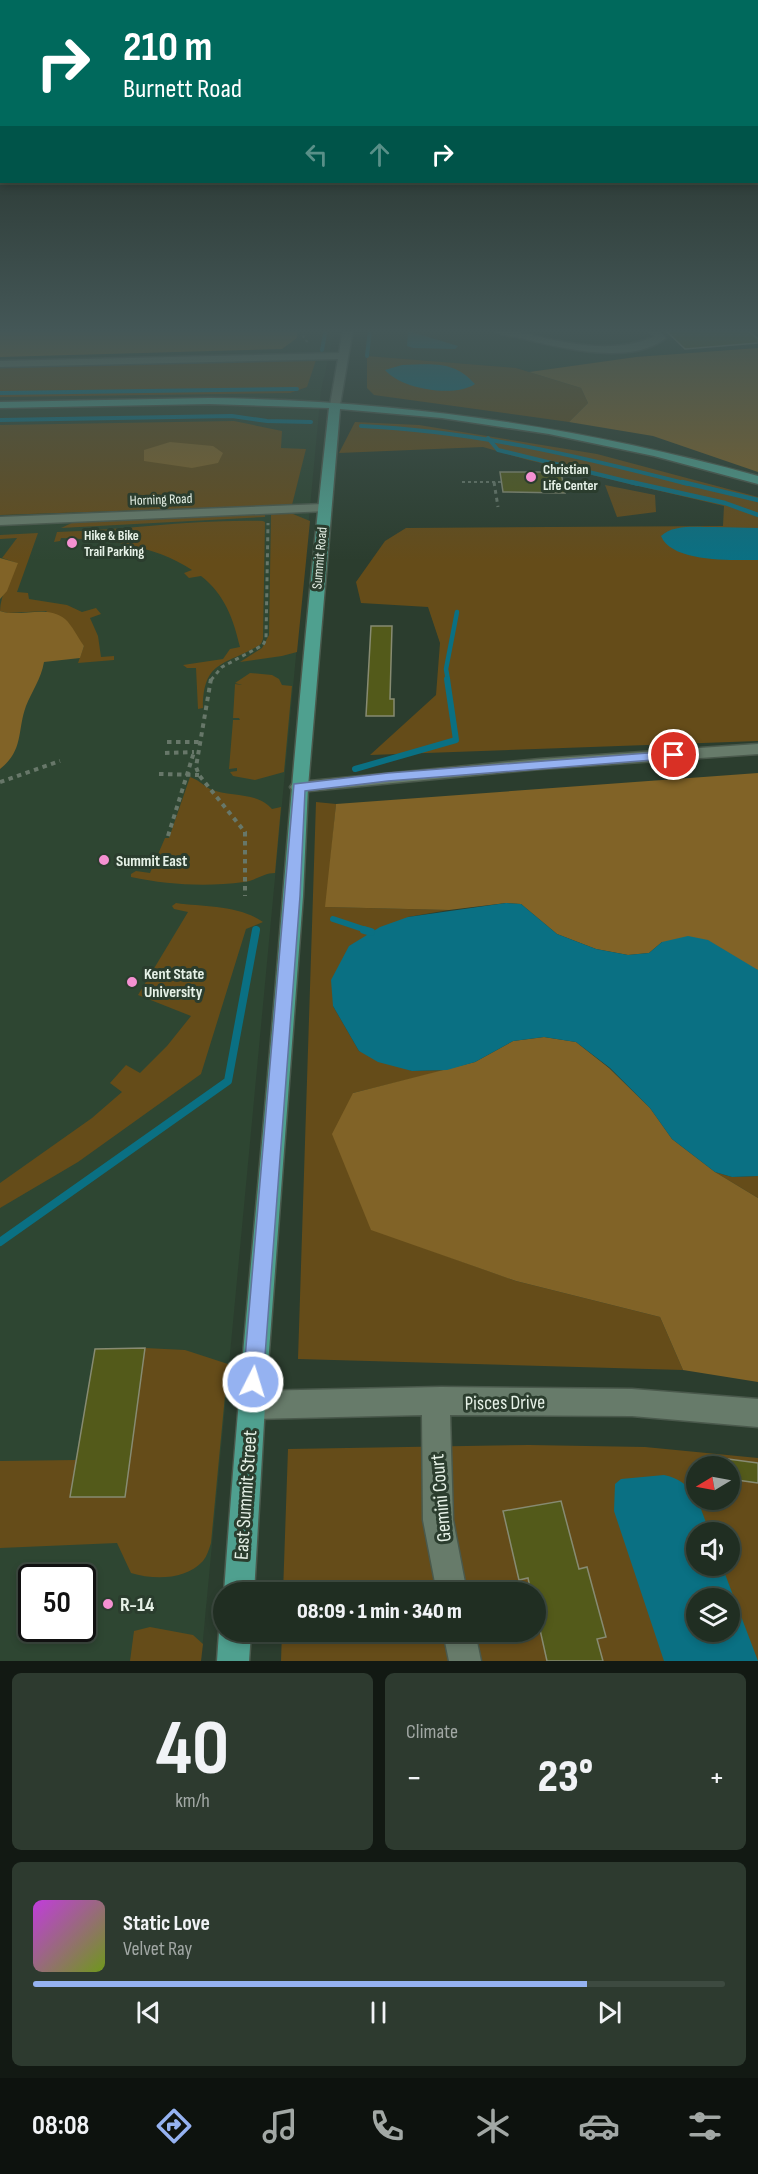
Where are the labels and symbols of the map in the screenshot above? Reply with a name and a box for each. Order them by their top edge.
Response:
place label: Christian Life Center [543,461,599,494]
marker: Christian Life Center [524,470,538,484]
street label: Horning Road [129,490,193,509]
street label: Summit Road [308,526,331,590]
place label: Hike & Bike Trail Parking [84,527,144,560]
marker: Hike & Bike Trail Parking [65,536,79,550]
pin [648,729,699,780]
place label: Summit East [116,852,187,871]
marker: Summit East [97,853,111,867]
place label: Kent State University [144,965,205,1002]
marker: Kent State University [125,975,139,989]
position arrow [221,1350,285,1414]
street label: Pisces Drive [465,1390,546,1416]
street label: East Summit Street [229,1429,262,1561]
street label: Gemini Court [425,1453,457,1543]
north arrow [686,1456,740,1510]
speed limit sign: 50 [18,1564,96,1642]
place label: R-14 [120,1593,154,1617]
marker: R-14 [101,1597,115,1611]

